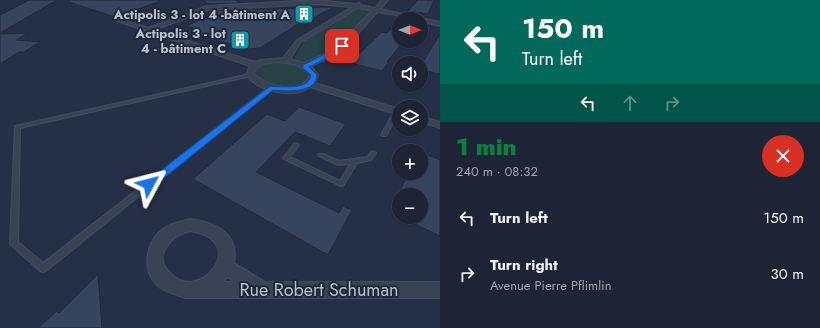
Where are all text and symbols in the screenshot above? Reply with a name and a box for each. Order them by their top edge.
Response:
building icon: Actipolis 3 - lot 4 -bâtiment A [293,3,315,25]
place label: Actipolis 3 - lot 4 -bâtiment A [113,5,290,24]
text: 150 m [522,8,604,49]
north arrow [392,12,428,48]
map controls [392,12,428,224]
icon: left [456,16,508,68]
place label: Actipolis 3 - lot 4 - bâtiment C [135,24,227,58]
building icon: Actipolis 3 - lot 4 - bâtiment C [229,29,251,51]
pin [325,29,359,63]
icon: arrive [331,35,353,57]
text: Turn left [522,46,582,72]
button: sound [392,56,428,92]
icon: left [577,92,599,114]
icon: ahead [619,92,641,114]
icon: right [661,92,683,114]
button: layers [392,100,428,136]
text: 1 min [456,129,517,164]
button: close [762,135,804,177]
button: + [392,144,428,180]
text: 240 m · 08:32 [456,162,538,181]
position arrow [128,163,170,205]
button: − [392,188,428,224]
icon: left [456,207,478,229]
text: Turn left [490,207,548,229]
text: 150 m [764,207,804,229]
text: Turn right [490,254,558,276]
icon: right [456,263,478,285]
text: 30 m [771,263,804,285]
text: Avenue Pierre Pflimlin [490,276,611,295]
street label: Rue Robert Schuman [239,277,399,303]

